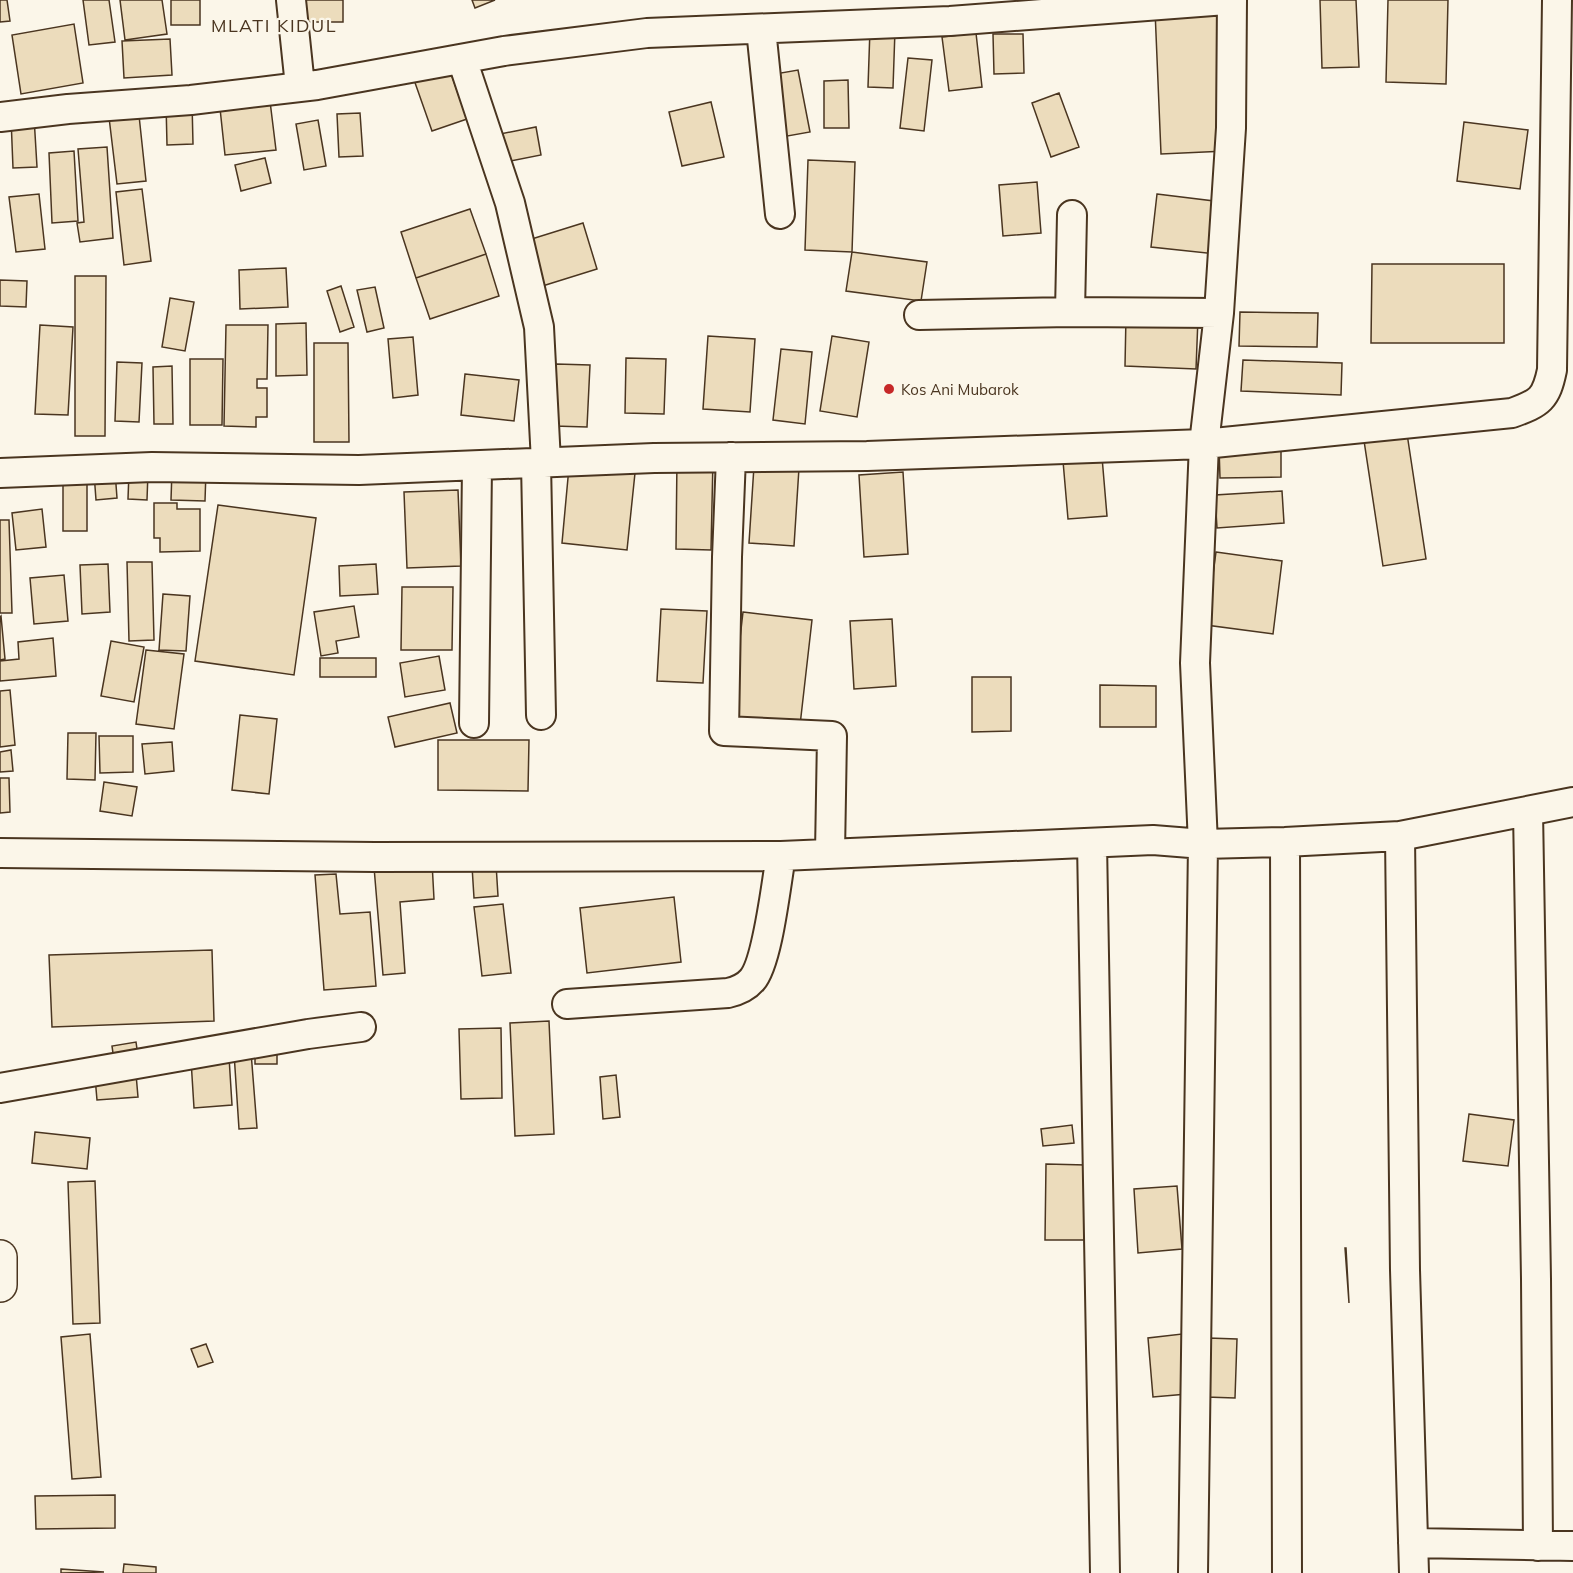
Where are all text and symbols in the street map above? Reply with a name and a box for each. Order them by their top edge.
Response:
district label: MLATI KIDUL [211,14,337,37]
place label: Kos Ani Mubarok [901,380,1019,399]
marker: Kos Ani Mubarok [882,382,896,396]

